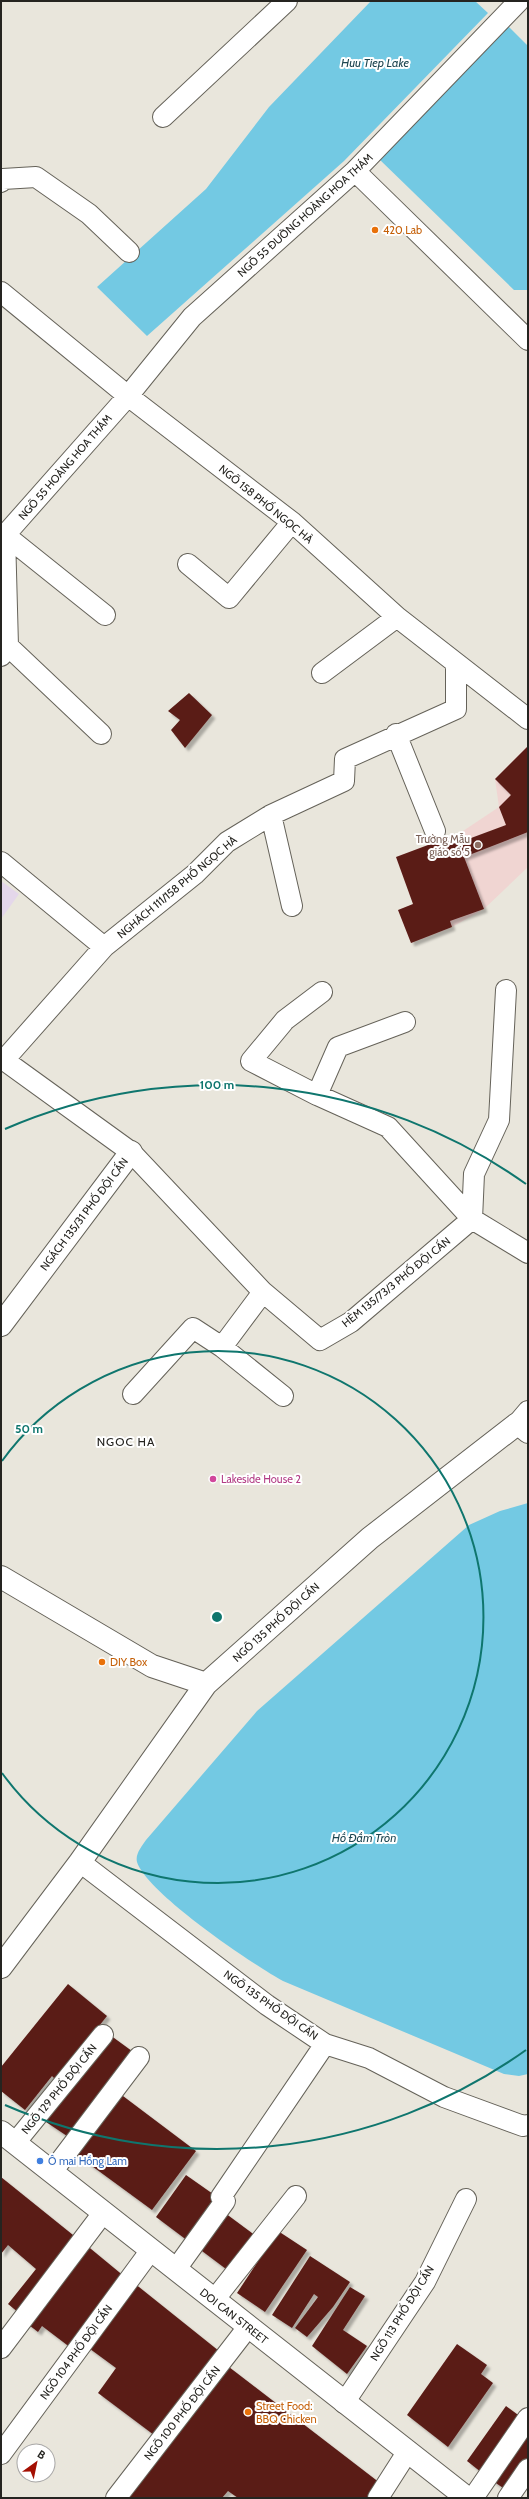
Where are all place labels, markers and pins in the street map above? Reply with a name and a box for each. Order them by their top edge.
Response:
place label: 420 Lab [383,223,422,237]
marker: 420 Lab [370,225,380,235]
place label: Trường Mẫu giáo số 5 [416,832,470,859]
marker: Trường Mẫu giáo số 5 [473,840,483,850]
place label: Lakeside House 2 [221,1472,301,1486]
marker: Lakeside House 2 [208,1474,218,1484]
centre of rings [210,1610,224,1624]
place label: DIY Box [110,1655,148,1669]
marker: DIY Box [97,1657,107,1667]
place label: Ô mai Hồng Lam [48,2154,127,2168]
marker: Ô mai Hồng Lam [35,2156,45,2166]
place label: Street Food: BBQ Chicken [256,2399,317,2426]
marker: Street Food: BBQ Chicken [243,2407,253,2417]

